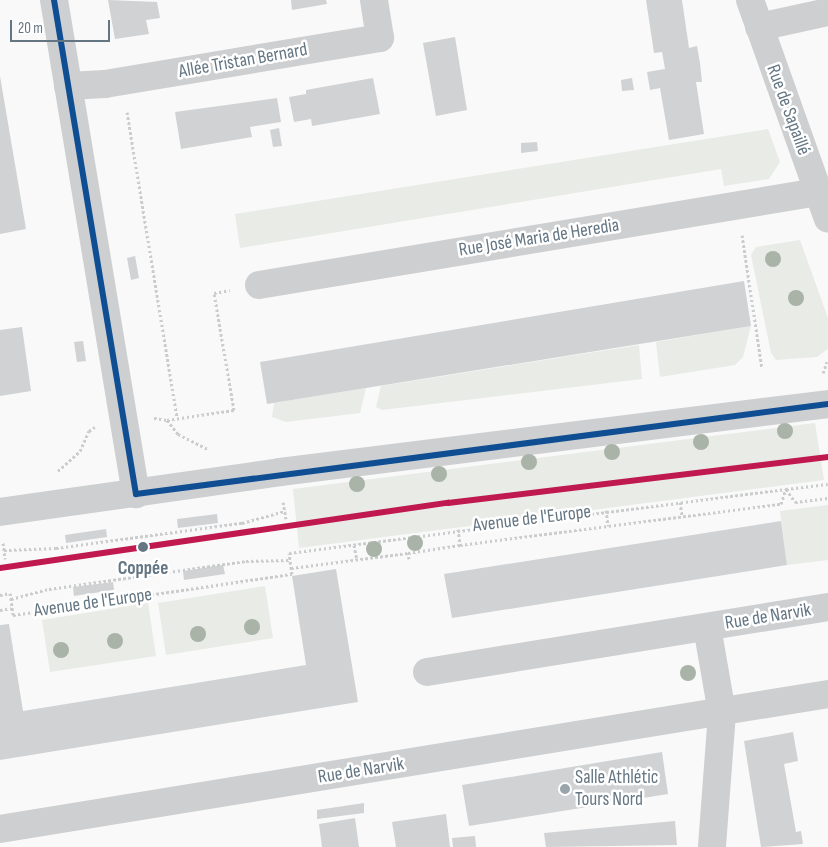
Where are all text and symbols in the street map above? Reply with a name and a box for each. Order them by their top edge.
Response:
scale bar [12,10,112,42]
text: 20 m [18,19,43,38]
street label: Allée Tristan Bernard [177,38,309,84]
street label: Rue de Sapaillé [761,62,815,158]
street label: Rue José Maria de Heredia [457,214,621,262]
street label: Avenue de l'Europe [472,500,592,538]
marker: Coppée [134,538,152,556]
place label: Coppée [118,558,168,580]
street label: Avenue de l'Europe [33,583,153,623]
street label: Rue de Narvik [723,599,813,635]
street label: Rue de Narvik [316,753,406,789]
place label: Salle Athlétic Tours Nord [575,767,658,811]
marker: Salle Athlétic Tours Nord [559,783,571,795]

